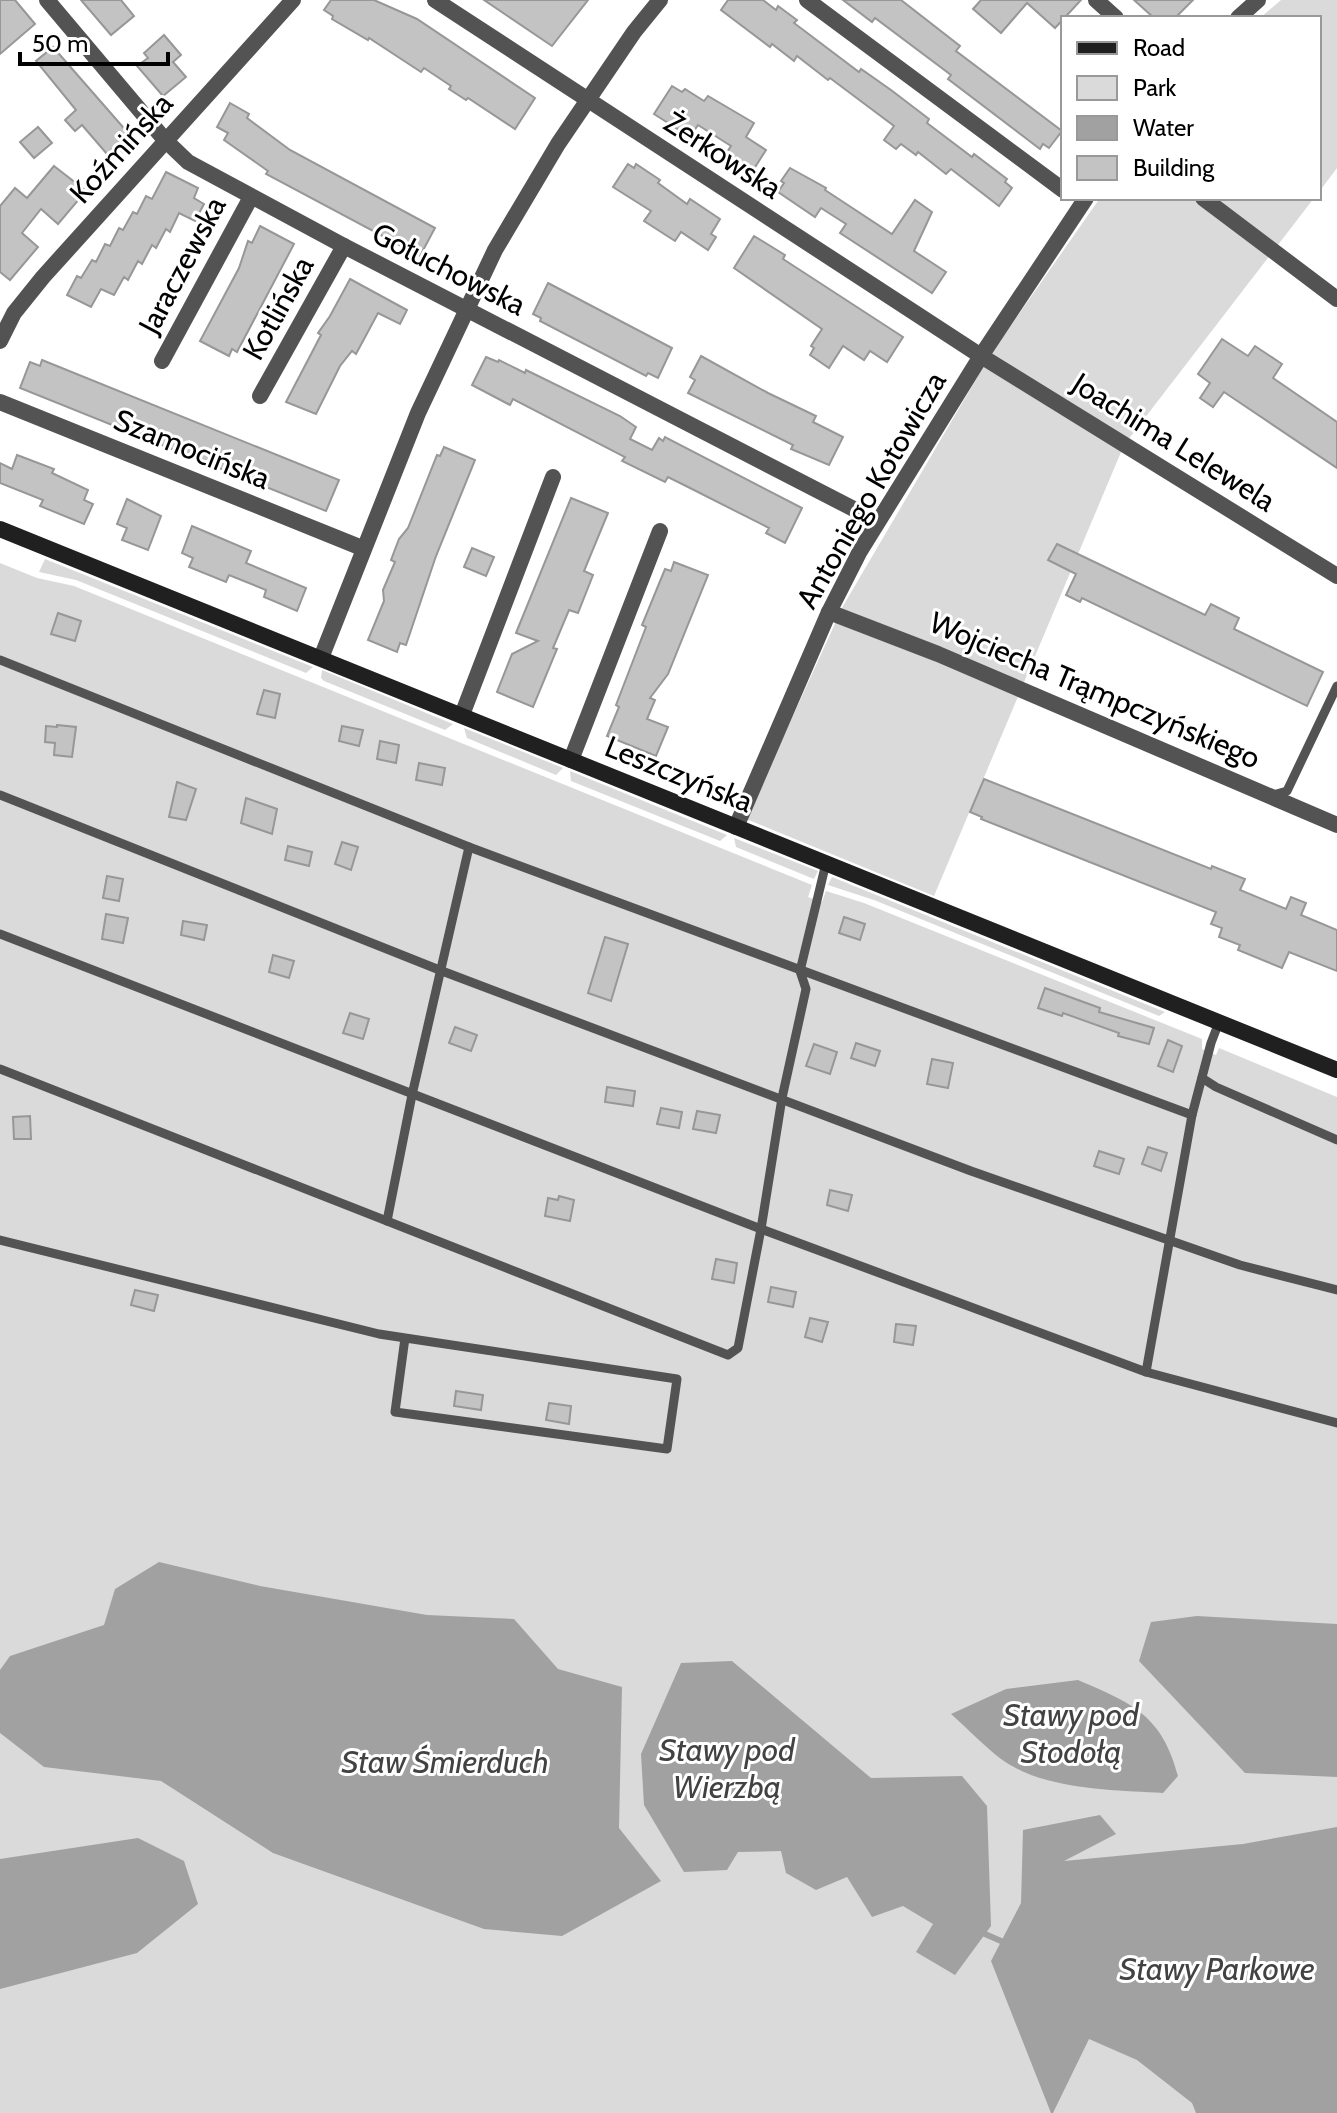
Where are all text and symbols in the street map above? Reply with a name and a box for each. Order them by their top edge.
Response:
scale bar [20,16,168,66]
legend [1061,16,1321,200]
text: 50 m [32,29,88,58]
text: Road [1133,33,1185,62]
text: Park [1133,73,1176,102]
street label: Koźmińska [62,85,181,211]
street label: Żerkowska [657,103,789,207]
text: Water [1133,113,1194,142]
text: Building [1133,153,1215,182]
street label: Jaraczewska [130,190,234,341]
street label: Gołuchowska [366,215,533,324]
street label: Kotlińska [235,249,322,366]
street label: Joachima Lelewela [1065,364,1283,520]
street label: Antoniego Kotowicza [788,365,954,615]
street label: Szamocińska [108,401,276,497]
street label: Wojciecha Trąmpczyńskiego [924,604,1266,776]
street label: Leszczyńska [600,728,759,821]
water label: Stawy pod Stodołą [1003,1695,1140,1771]
water label: Stawy pod Wierzbą [659,1730,796,1806]
water label: Staw Śmierduch [341,1742,549,1781]
water label: Stawy Parkowe [1119,1949,1315,1988]

